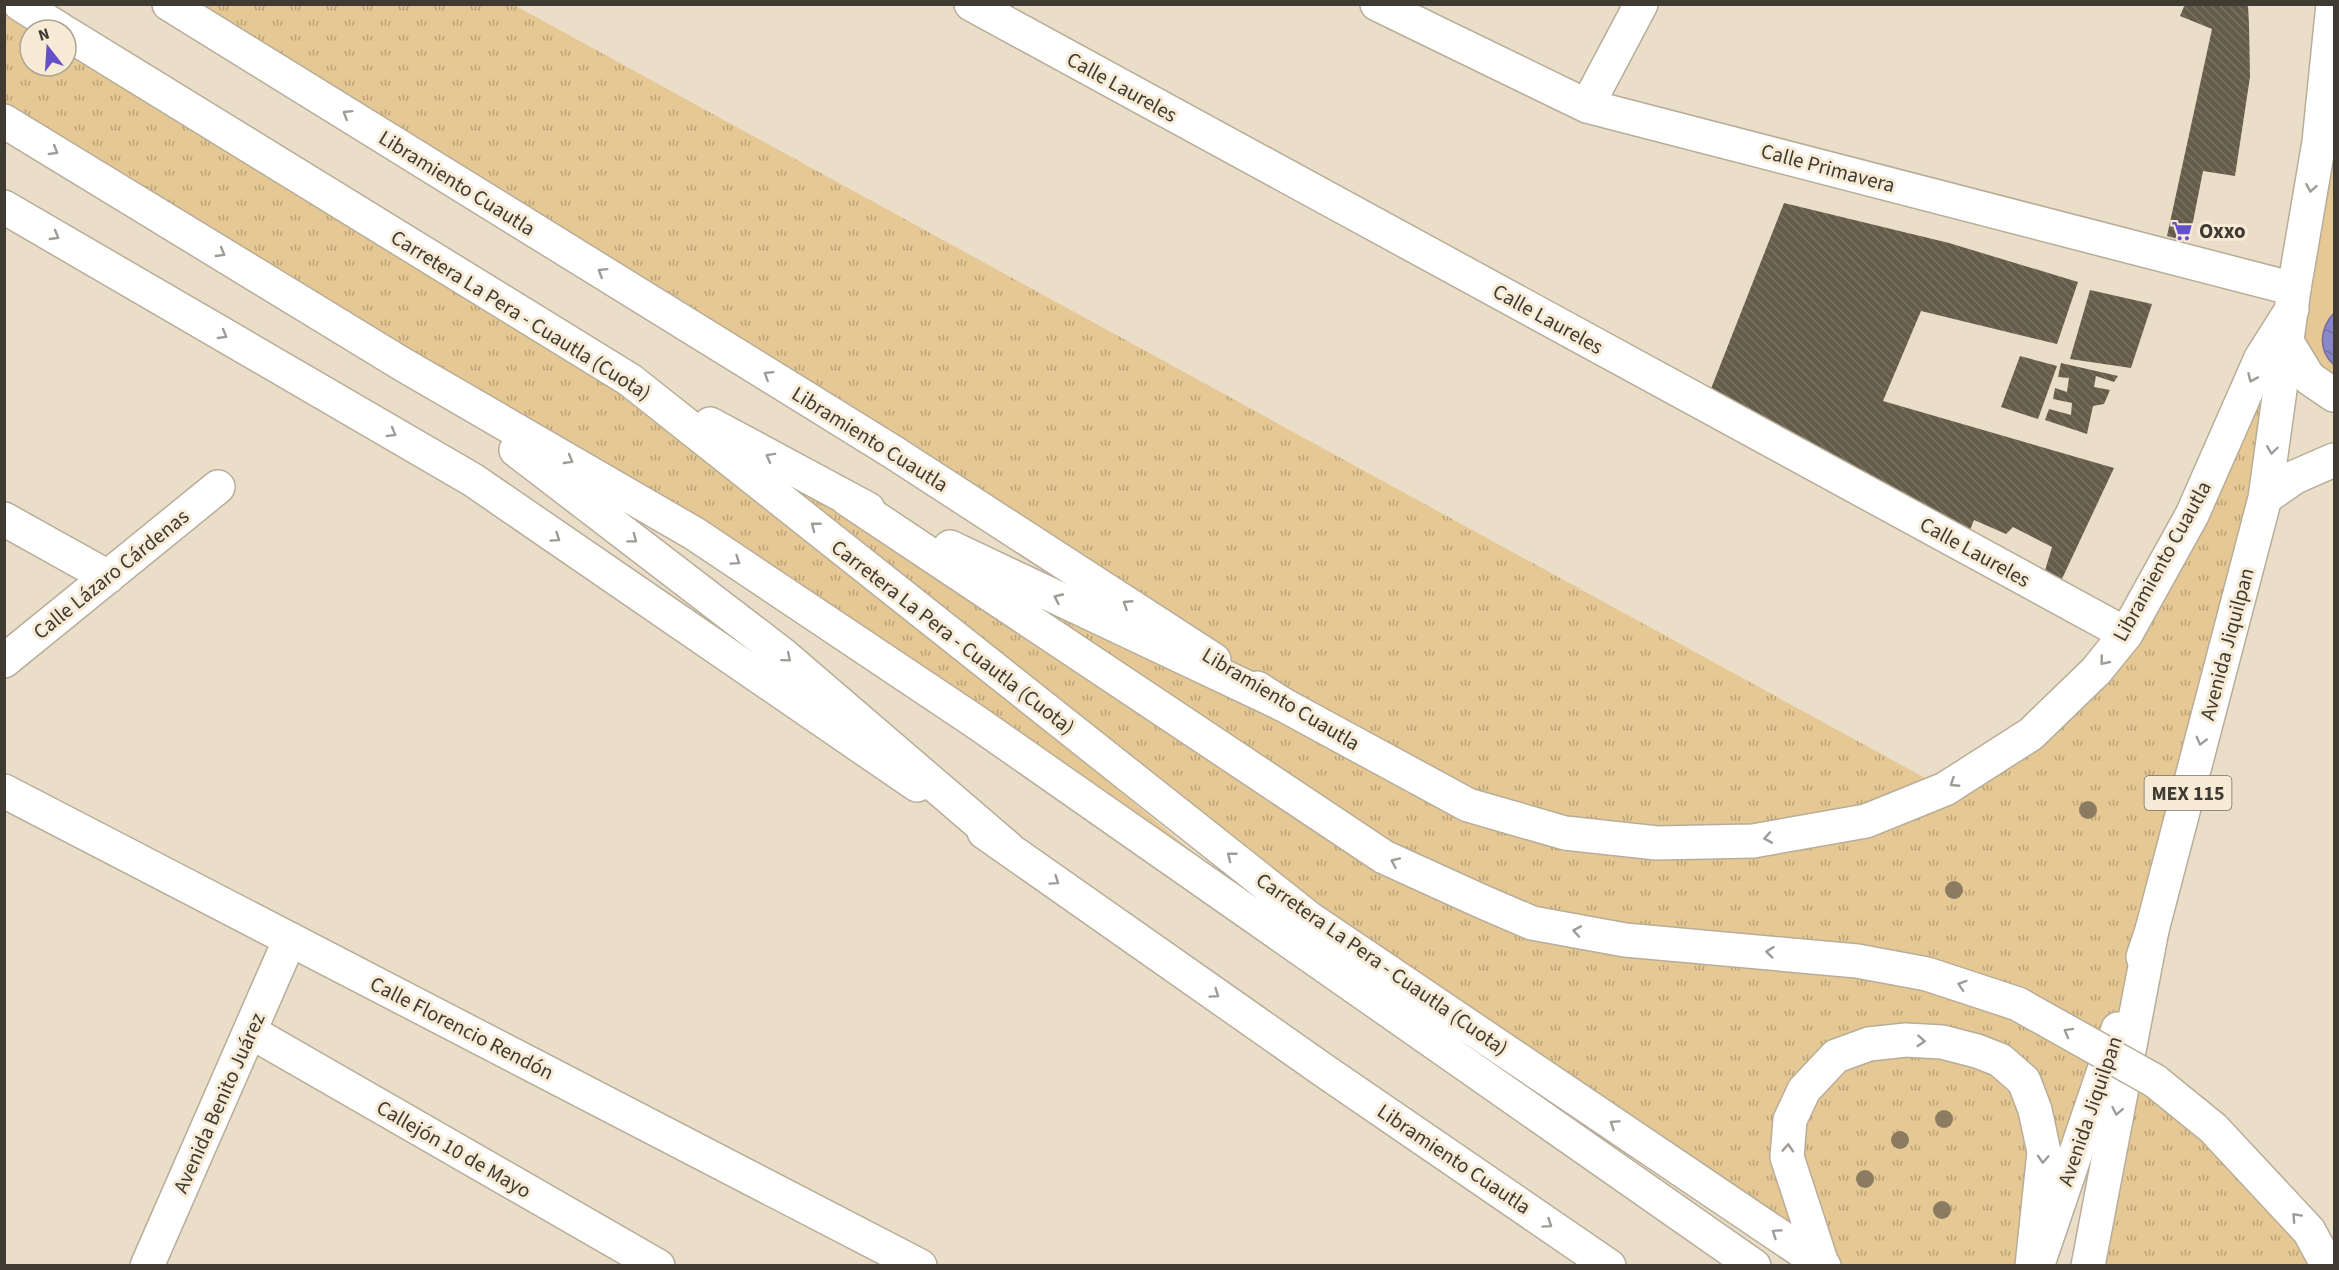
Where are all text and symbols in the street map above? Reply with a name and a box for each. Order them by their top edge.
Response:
north arrow [18,18,78,78]
text: N [36,23,52,47]
street label: Calle Laureles [1061,44,1183,130]
one-way arrow [343,110,353,122]
street label: Libramiento Cuautla [373,123,541,243]
street label: Calle Primavera [1758,136,1898,200]
one-way arrow [48,144,58,156]
one-way arrow [2305,182,2318,192]
place label: Oxxo [2199,216,2246,246]
supermarket icon: Oxxo [2170,219,2194,243]
street label: Carretera La Pera - Cuautla (Cuota) [385,222,657,408]
one-way arrow [49,229,59,241]
one-way arrow [215,245,225,257]
one-way arrow [598,268,608,280]
street label: Calle Laureles [1487,276,1609,362]
one-way arrow [217,327,228,339]
one-way arrow [764,370,774,382]
one-way arrow [2248,371,2260,382]
street label: Libramiento Cuautla [786,379,954,499]
one-way arrow [386,426,396,437]
one-way arrow [2266,445,2278,455]
one-way arrow [563,453,573,465]
one-way arrow [766,453,777,464]
street label: Libramiento Cuautla [2105,475,2219,647]
street label: Calle Lázaro Cárdenas [27,501,196,646]
street label: Calle Laureles [1914,509,2036,595]
one-way arrow [810,523,821,534]
one-way arrow [550,531,561,542]
one-way arrow [626,532,637,543]
street label: Carretera La Pera - Cuautla (Cuota) [825,532,1081,742]
one-way arrow [729,554,740,565]
street label: Avenida Jiquilpan [2192,564,2262,724]
one-way arrow [1054,594,1065,606]
one-way arrow [1123,600,1134,611]
street label: Libramiento Cuautla [1196,640,1366,758]
one-way arrow [780,651,791,662]
one-way arrow [2100,654,2111,665]
one-way arrow [2196,736,2209,746]
one-way arrow [1950,776,1960,788]
road number: MEX 115 [2144,776,2232,810]
one-way arrow [1763,831,1773,844]
one-way arrow [1226,853,1237,864]
one-way arrow [1391,858,1402,870]
street label: Carretera La Pera - Cuautla (Cuota) [1250,865,1514,1063]
one-way arrow [1049,874,1060,885]
one-way arrow [1572,925,1582,938]
one-way arrow [1766,946,1775,959]
street label: Calle Florencio Rendón [365,969,559,1087]
one-way arrow [1957,980,1968,993]
one-way arrow [1208,986,1219,997]
street label: Avenida Benito Juárez [166,1008,272,1198]
one-way arrow [2064,1028,2074,1039]
street label: Avenida Jiquilpan [2050,1032,2130,1190]
one-way arrow [1916,1034,1925,1047]
street label: Callejón 10 de Mayo [371,1092,537,1206]
street label: Libramiento Cuautla [1371,1096,1537,1222]
one-way arrow [2111,1106,2124,1116]
one-way arrow [1610,1120,1621,1131]
one-way arrow [1781,1143,1794,1152]
one-way arrow [2037,1155,2050,1164]
one-way arrow [2292,1213,2303,1224]
one-way arrow [1541,1217,1552,1228]
one-way arrow [1772,1229,1783,1240]

